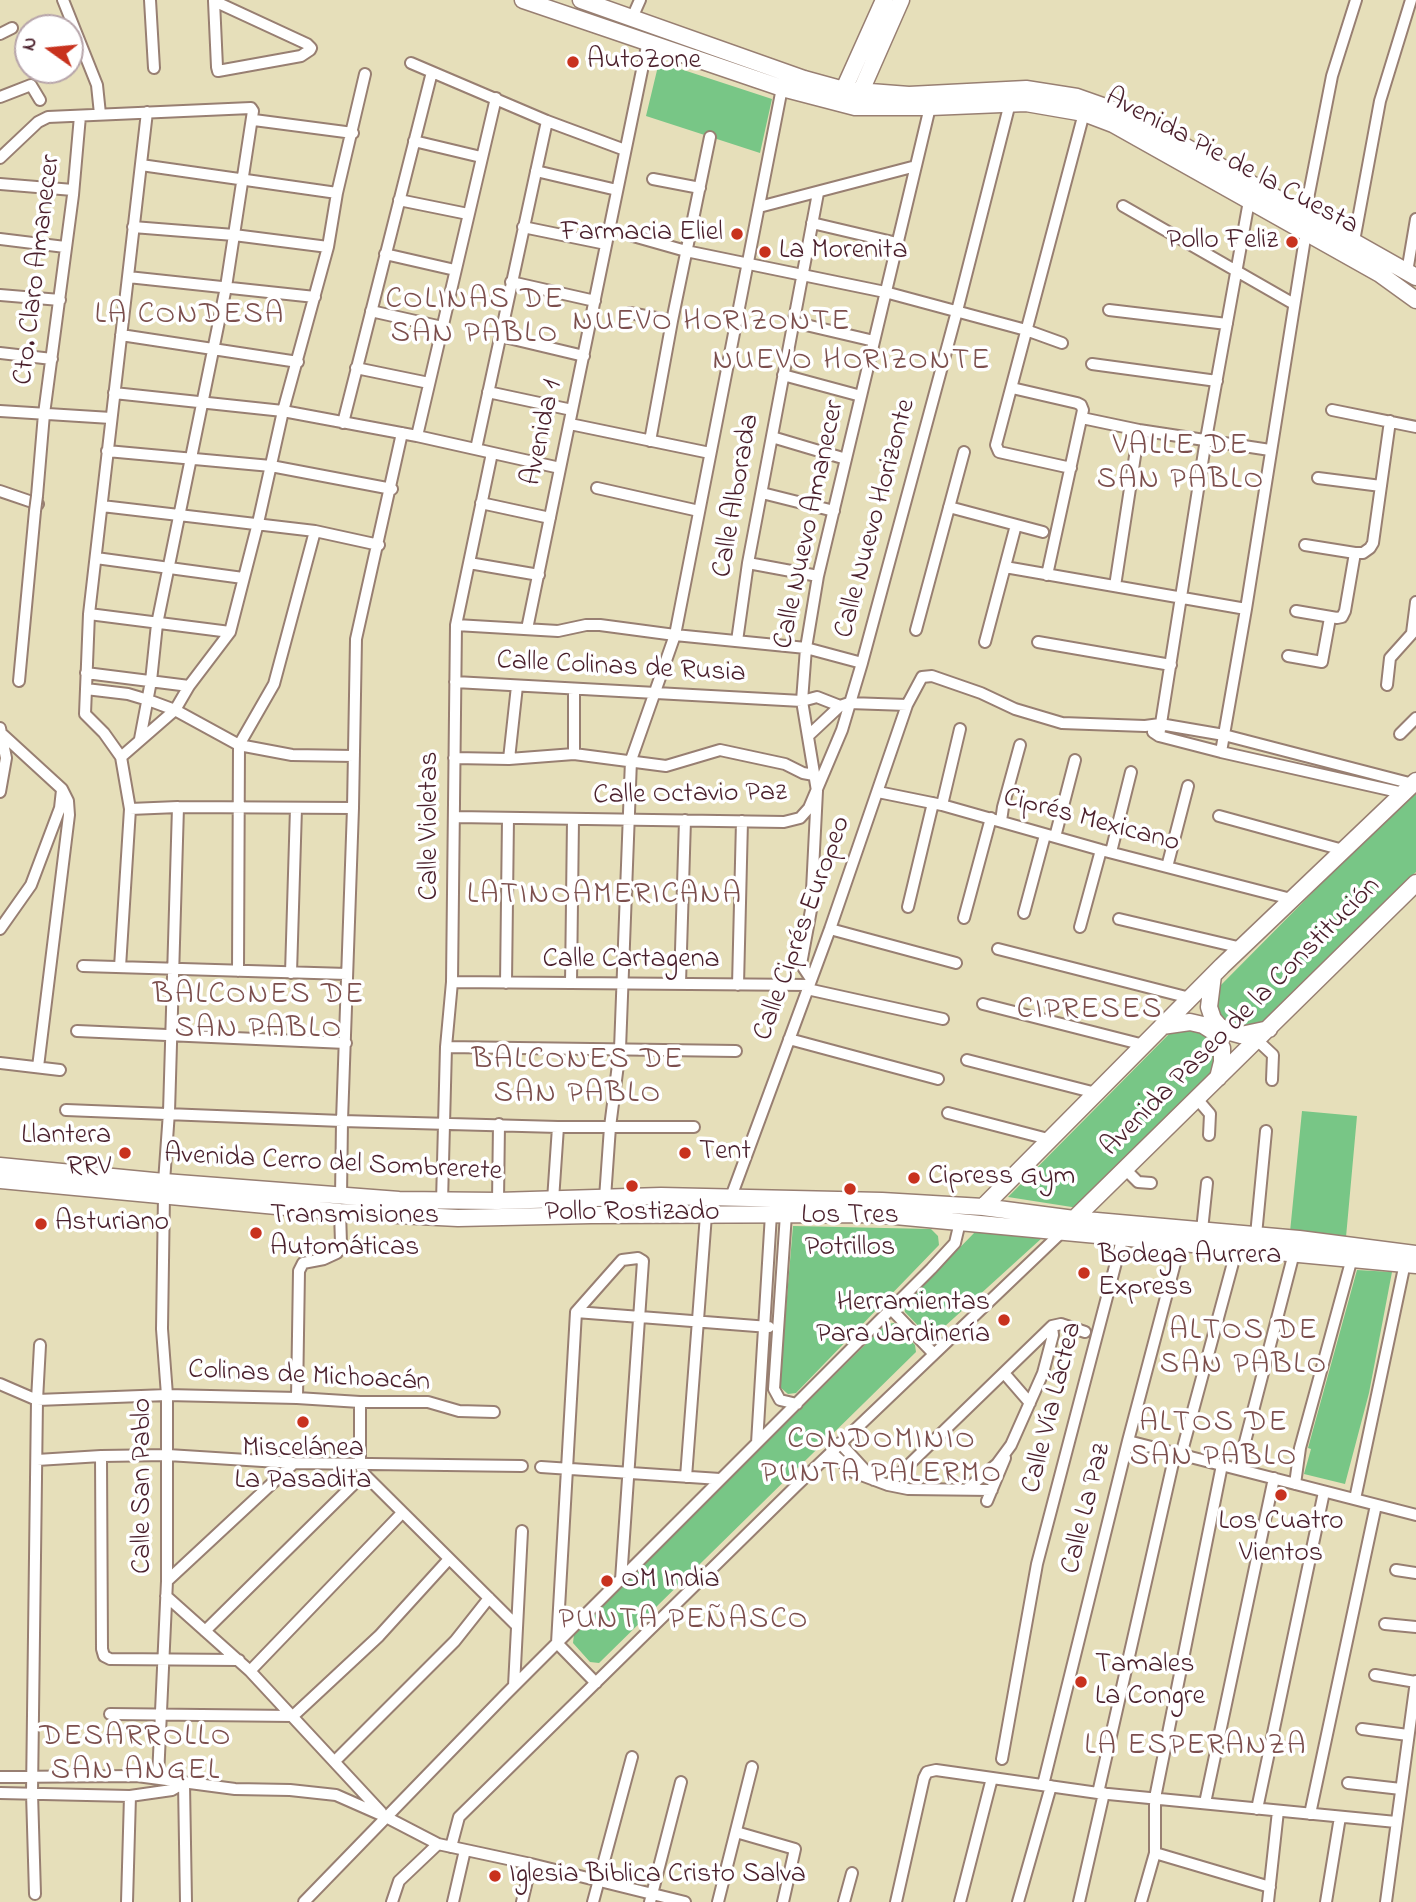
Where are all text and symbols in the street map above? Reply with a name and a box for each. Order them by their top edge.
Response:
north arrow [14,14,84,84]
text: N [15,34,45,54]
place label: AutoZone [587,45,701,79]
marker: AutoZone [565,54,581,70]
street label: Avenida Pie de la Cuesta [1099,82,1363,244]
street label: Cto. Claro Amanecer [8,153,70,387]
place label: Farmacia Eliel [561,217,723,251]
place label: Pollo Feliz [1167,225,1278,259]
marker: Farmacia Eliel [729,226,745,242]
marker: Pollo Feliz [1284,234,1300,250]
place label: La Morenita [779,235,908,269]
marker: La Morenita [757,244,773,260]
district label: COLINAS DE SAN PABLO [387,284,563,354]
district label: LA CONDESA [96,299,284,335]
district label: NUEVO HORIZONTE [574,306,850,342]
district label: NUEVO HORIZONTE [714,345,990,381]
street label: Avenida 1 [516,377,572,489]
street label: Calle Nuevo Horizonte [829,396,925,642]
street label: Calle Nuevo Amanecer [768,398,854,652]
street label: Calle Alborada [707,412,769,580]
district label: VALLE DE SAN PABLO [1098,430,1264,500]
street label: Calle Colinas de Rusia [496,646,746,692]
street label: Calle Violetas [414,752,448,900]
street label: Calle Octavio Paz [593,778,787,814]
street label: Ciprés Mexicano [999,782,1183,862]
street label: Calle Ciprés Europeo [748,812,860,1046]
street label: Avenida Paseo de la Constitución [1095,871,1389,1165]
district label: LATINOAMERICANA [469,879,741,915]
street label: Calle Cartagena [542,944,720,978]
district label: BALCONES DE SAN PABLO [154,979,364,1050]
district label: CIPRESES [1018,994,1162,1030]
district label: BALCONES DE SAN PABLO [473,1044,683,1114]
place label: Llantera RRV [21,1120,111,1186]
place label: Tent [699,1136,751,1170]
street label: Avenida Cerro del Sombrerete [163,1139,503,1191]
marker: Llantera RRV [117,1145,133,1161]
marker: Tent [677,1145,693,1161]
place label: Cipress Gym [928,1161,1075,1195]
marker: Cipress Gym [906,1170,922,1186]
marker: Pollo Rostizado [624,1178,640,1194]
marker: Los Tres Potrillos [842,1181,858,1197]
place label: Pollo Rostizado [544,1197,720,1231]
place label: Transmisiones Automáticas [270,1200,439,1266]
place label: Los Tres Potrillos [801,1200,899,1266]
place label: Asturiano [55,1207,169,1241]
marker: Asturiano [33,1216,49,1232]
marker: Transmisiones Automáticas [248,1225,264,1241]
place label: Bodega Aurrera Express [1098,1240,1281,1306]
marker: Bodega Aurrera Express [1076,1265,1092,1281]
place label: Herramientas Para Jardinería [816,1287,990,1353]
marker: Herramientas Para Jardinería [996,1312,1012,1328]
district label: ALTOS DE SAN PABLO [1161,1315,1327,1386]
street label: Calle Vía Láctea [1017,1319,1091,1497]
street label: Colinas de Michoacán [187,1355,431,1401]
street label: Calle San Pablo [127,1398,161,1574]
district label: ALTOS DE SAN PABLO [1131,1407,1297,1478]
marker: Miscelánea La Pasadita [295,1414,311,1430]
district label: CONDOMINIO PUNTA PALERMO [763,1424,1001,1494]
place label: Miscelánea La Pasadita [235,1433,371,1499]
street label: Calle La Paz [1056,1440,1120,1578]
marker: Los Cuatro Vientos [1273,1487,1289,1503]
place label: Los Cuatro Vientos [1218,1506,1344,1572]
place label: OM India [621,1564,720,1598]
marker: OM India [599,1573,615,1589]
district label: PUNTA PEÑASCO [560,1604,808,1640]
place label: Tamales La Congre [1095,1649,1205,1715]
marker: Tamales La Congre [1073,1674,1089,1690]
district label: DESARROLLO SAN ANGEL [41,1721,231,1792]
district label: LA ESPERANZA [1086,1730,1306,1766]
place label: Iglesia Biblica Cristo Salva [509,1859,806,1893]
marker: Iglesia Biblica Cristo Salva [487,1868,503,1884]

